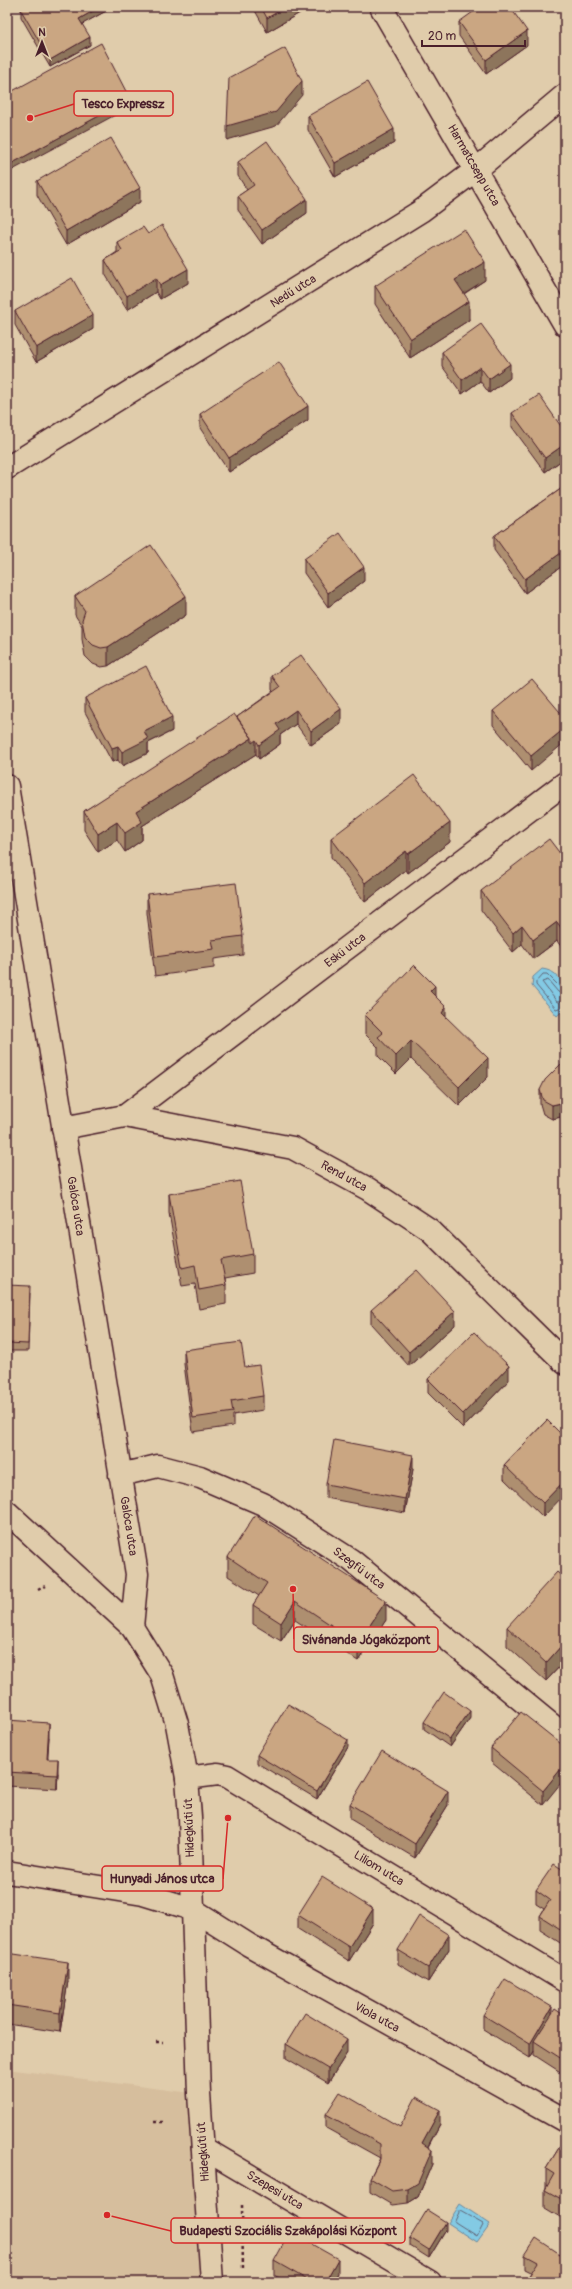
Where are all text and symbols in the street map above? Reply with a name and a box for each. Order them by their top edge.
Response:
north arrow [22,22,62,62]
scale bar [422,22,525,48]
text: N [38,26,46,39]
text: 20 m [428,29,457,44]
callout: Tesco Expressz [74,91,173,116]
text: Tesco Expressz [81,96,165,112]
street label: Harmatcsepp utca [444,122,503,209]
street label: Nedű utca [268,271,319,311]
street label: Eskü utca [322,930,369,971]
street label: Rend utca [318,1158,370,1195]
street label: Galóca utca [63,1175,88,1237]
street label: Galóca utca [116,1495,141,1557]
street label: Szegfű utca [330,1544,388,1593]
callout: Sivánanda Jógaközpont [294,1627,438,1652]
text: Sivánanda Jógaközpont [302,1632,431,1648]
street label: Hidegkúti út [181,1798,198,1858]
street label: Liliom utca [351,1848,407,1889]
callout: Hunyadi János utca [102,1866,223,1891]
text: Hunyadi János utca [110,1871,214,1887]
street label: Viola utca [352,1999,402,2036]
street label: Hidegkúti út [194,2122,213,2182]
street label: Szepesi utca [244,2168,306,2213]
callout: Budapesti Szociális Szakápolási Központ [171,2218,405,2243]
text: Budapesti Szociális Szakápolási Központ [179,2223,398,2239]

